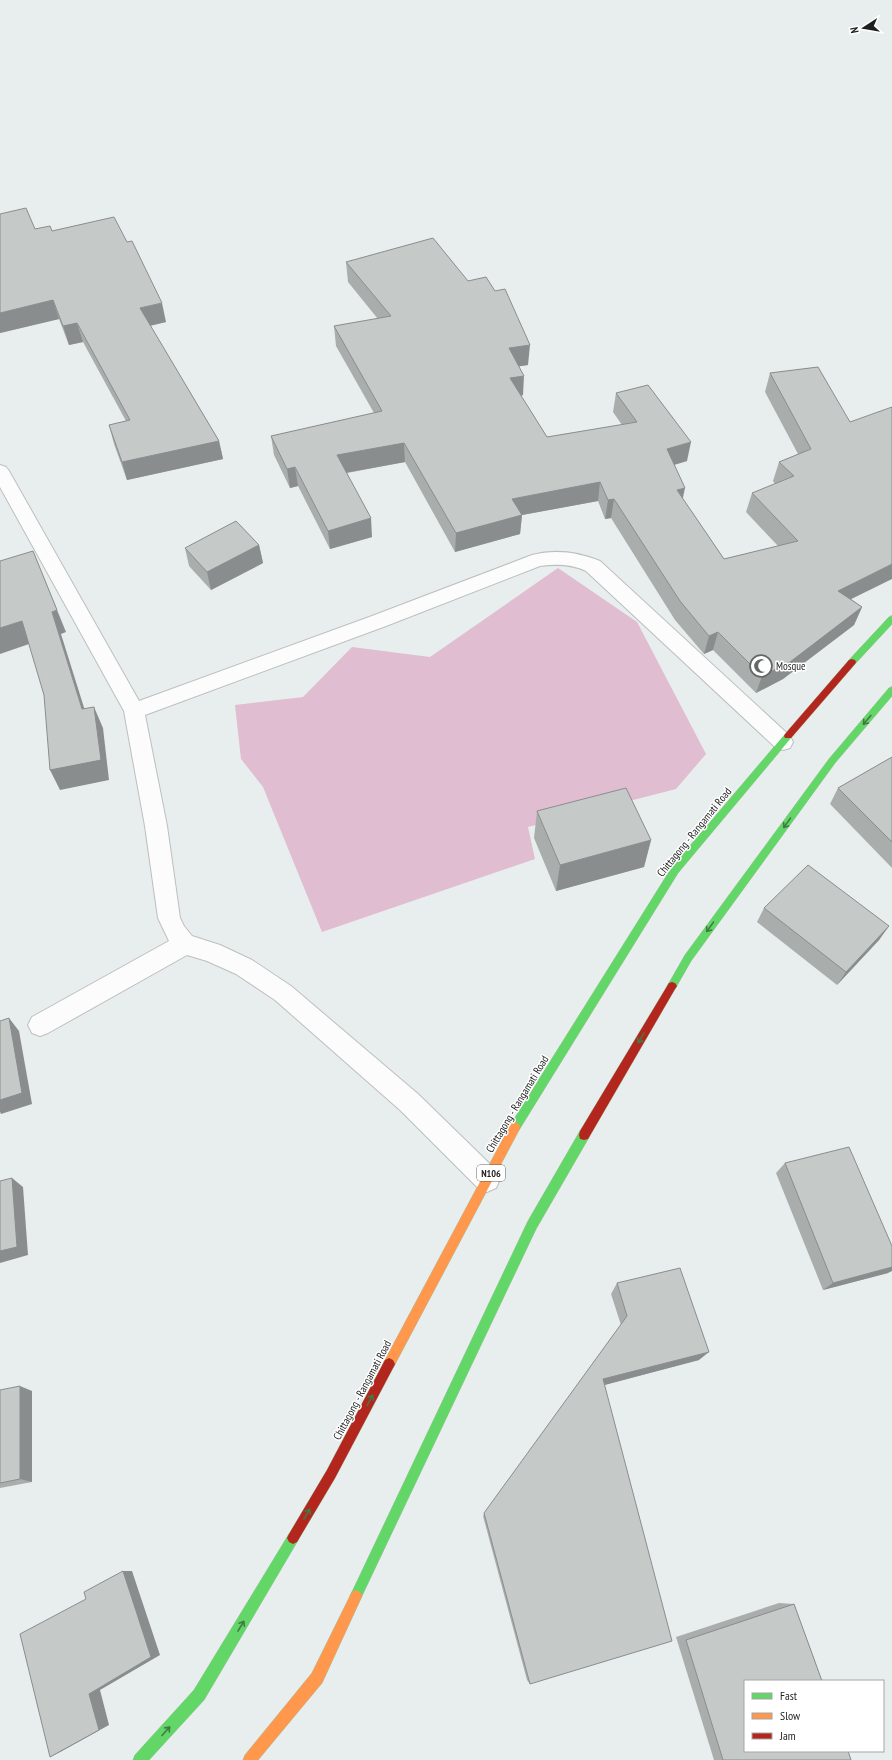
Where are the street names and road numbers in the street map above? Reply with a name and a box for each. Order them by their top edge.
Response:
street label: Chittagong - Rangamati Road [654,784,734,879]
street label: Chittagong - Rangamati Road [483,1053,552,1155]
road number: N106 [477,1165,505,1181]
street label: Chittagong - Rangamati Road [330,1338,394,1442]

